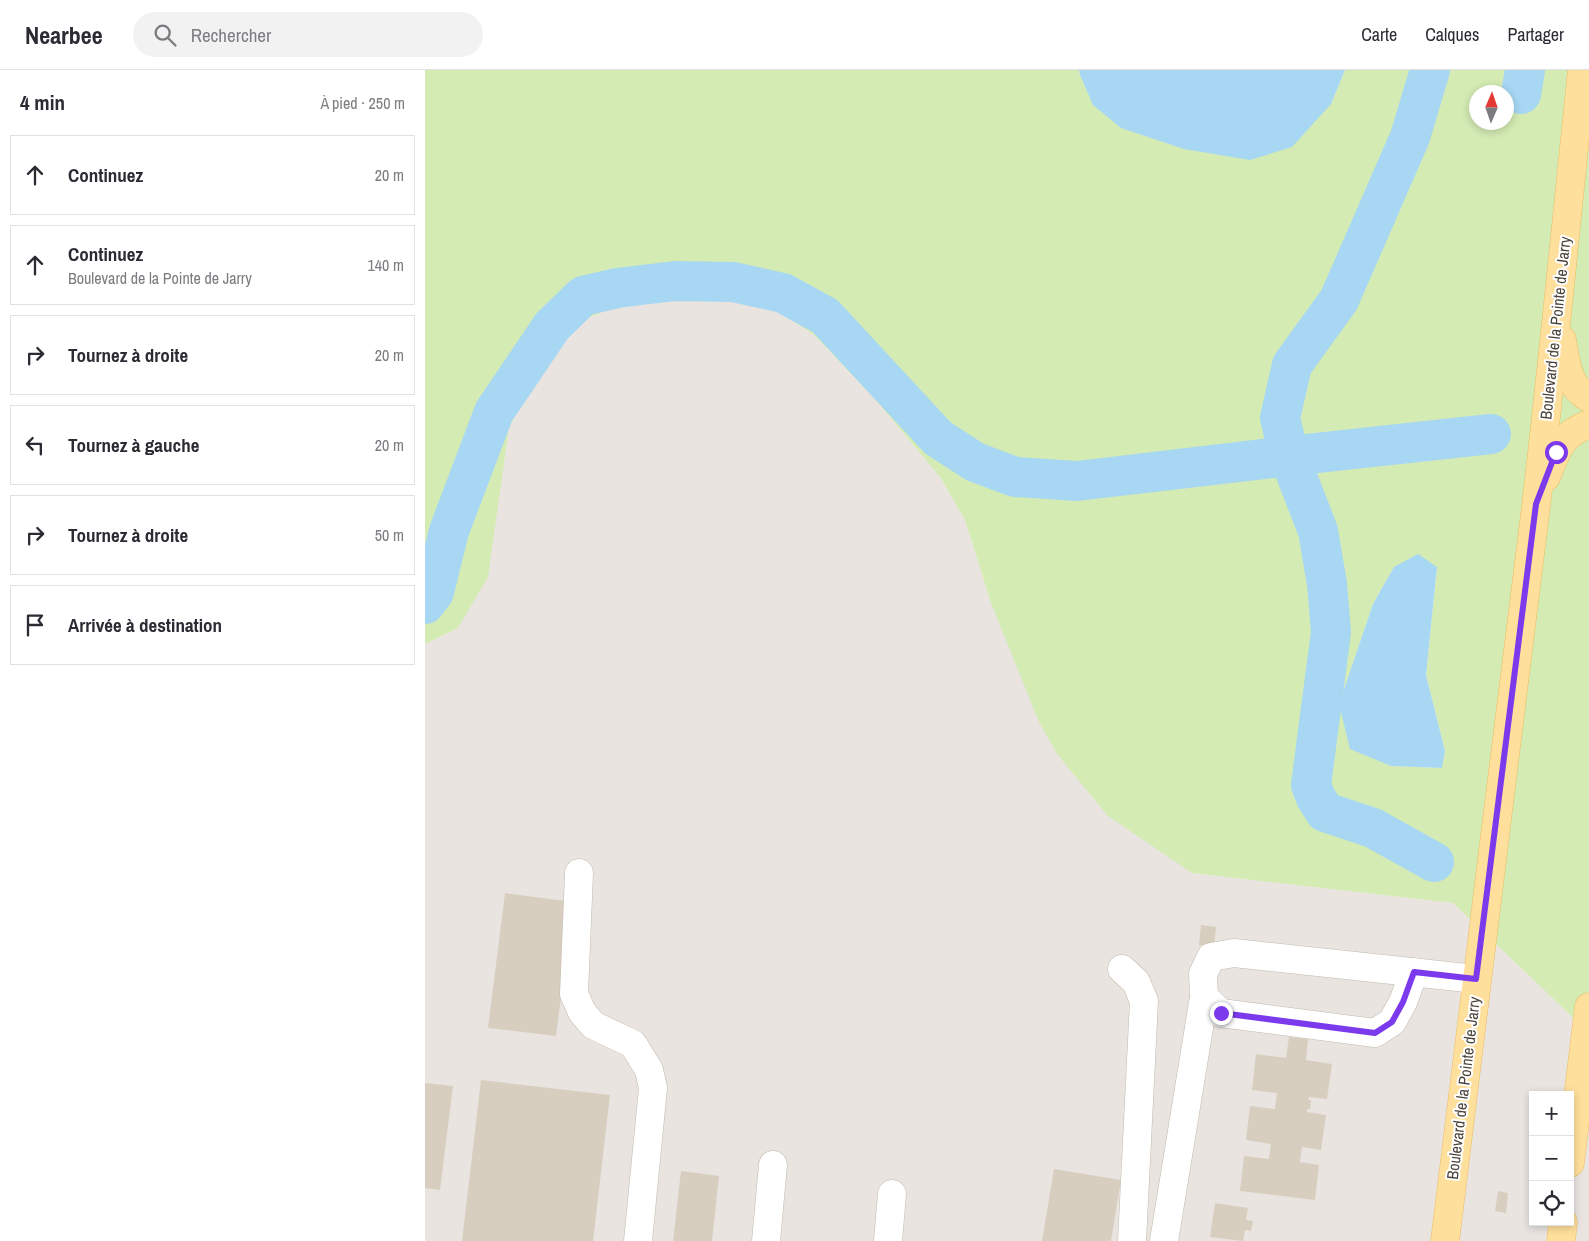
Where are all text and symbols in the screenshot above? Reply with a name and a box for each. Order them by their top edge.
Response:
search box [133,12,483,57]
text: Nearbee [25,19,103,51]
icon: search [151,21,179,49]
text: Rechercher [191,22,271,48]
text: Carte [1361,22,1397,47]
text: Calques [1425,22,1479,47]
text: Partager [1507,22,1564,47]
north arrow [1469,85,1514,130]
text: 4 min [20,88,65,117]
text: À pied · 250 m [320,92,405,114]
icon: ahead [21,161,49,189]
text: Continuez [68,162,143,188]
text: 20 m [375,164,404,186]
street label: Boulevard de la Pointe de Jarry [1534,235,1576,421]
text: Continuez [68,241,143,267]
icon: ahead [21,251,49,279]
text: 140 m [368,254,404,276]
text: Boulevard de la Pointe de Jarry [68,267,252,289]
icon: right [21,341,49,369]
text: Tournez à droite [68,342,188,368]
text: 20 m [375,344,404,366]
icon: left [21,431,49,459]
text: Tournez à gauche [68,432,199,458]
text: 20 m [375,434,404,456]
route start [1545,441,1568,464]
icon: right [21,521,49,549]
text: Tournez à droite [68,522,188,548]
text: 50 m [375,524,404,546]
icon: arrive [21,611,49,639]
text: Arrivée à destination [68,612,222,638]
street label: Boulevard de la Pointe de Jarry [1441,995,1485,1181]
route end [1210,1002,1233,1025]
map controls [1529,1091,1574,1226]
button: + [1529,1091,1574,1136]
button: − [1529,1136,1574,1181]
button: locate [1529,1181,1574,1226]

